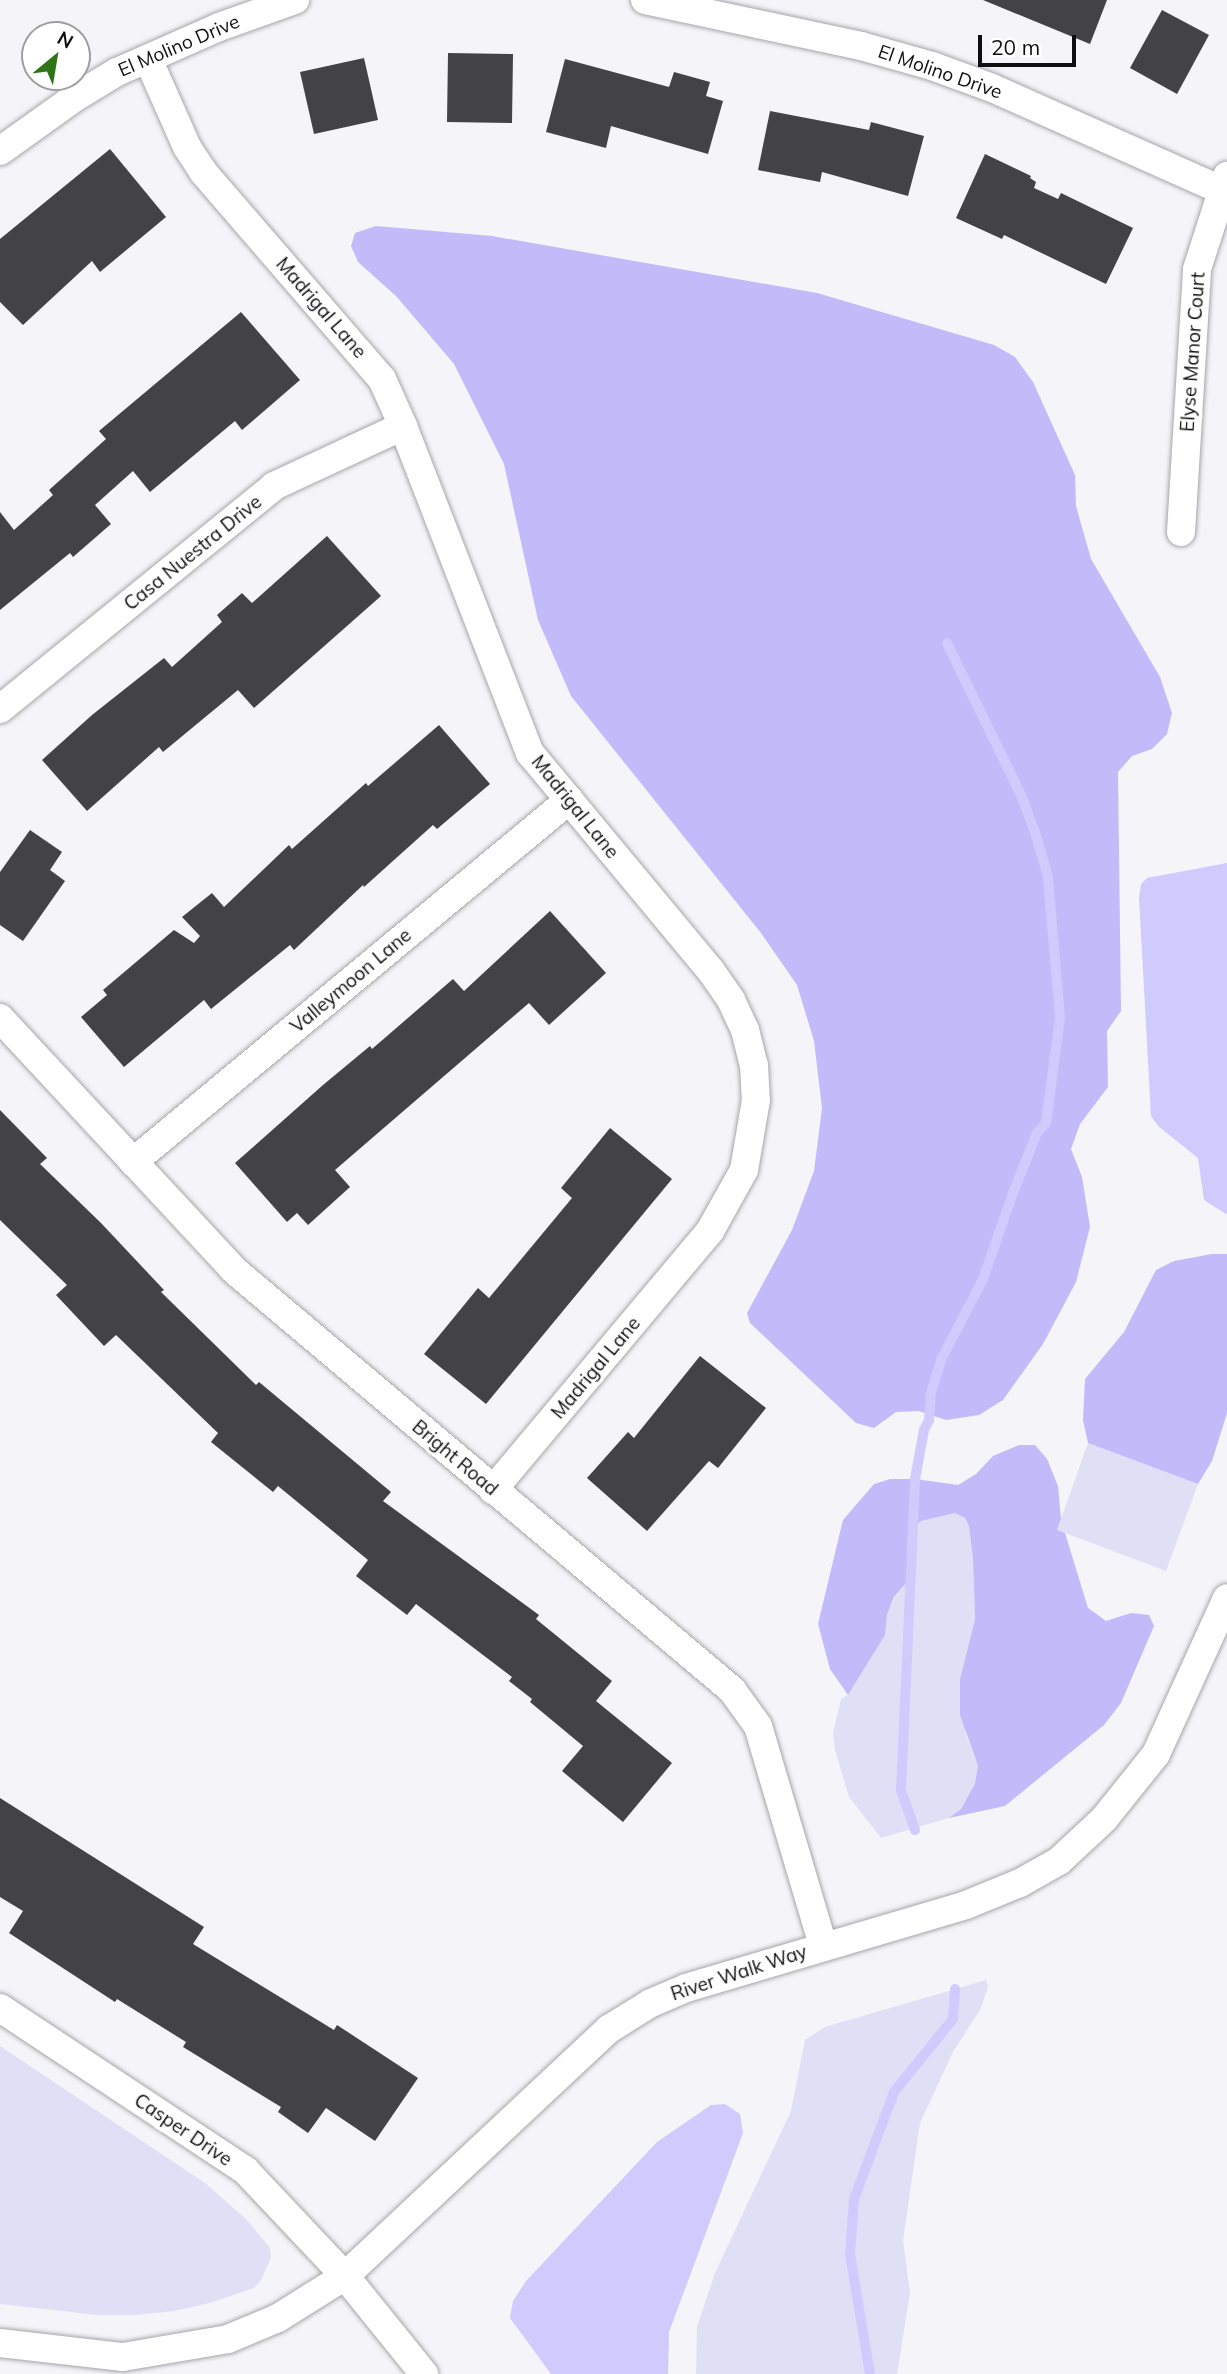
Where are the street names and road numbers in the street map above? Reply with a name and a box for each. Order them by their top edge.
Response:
street label: El Molino Drive [115,10,243,82]
street label: El Molino Drive [875,40,1005,104]
street label: Madrigal Lane [271,253,371,363]
street label: Elyse Manor Court [1176,271,1210,433]
street label: Casa Nuestra Drive [120,491,266,615]
street label: Madrigal Lane [526,751,624,863]
street label: Valleymoon Lane [286,924,416,1038]
street label: Madrigal Lane [547,1312,645,1424]
street label: Bright Road [407,1415,503,1501]
street label: River Walk Way [668,1940,810,2006]
street label: Casper Drive [130,2089,236,2171]

